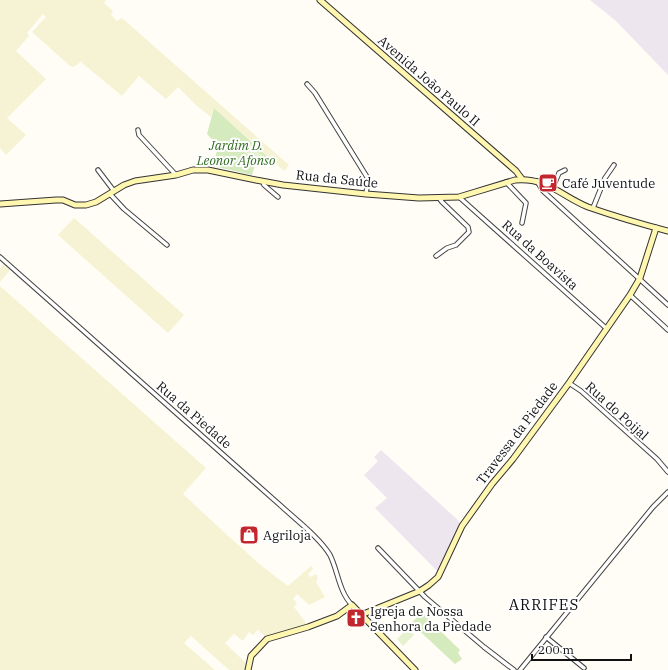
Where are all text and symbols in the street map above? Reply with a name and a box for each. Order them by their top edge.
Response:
street label: Avenida João Paulo II [374,32,484,130]
park label: Jardim D. Leonor Afonso [196,137,275,169]
street label: Rua da Saúde [295,166,379,192]
cafe icon: Café Juventude [537,172,559,194]
place label: Café Juventude [562,175,655,192]
street label: Rua da Boavista [498,216,582,294]
street label: Rua da Piedade [153,378,235,452]
street label: Travessa da Piedade [473,378,561,488]
street label: Rua do Poijal [582,378,652,444]
shop icon: Agriloja [238,524,260,546]
place label: Agriloja [263,527,311,544]
district label: ARRIFES [509,595,579,614]
place label: Igreja de Nossa Senhora da Piedade [370,603,491,635]
church icon: Igreja de Nossa Senhora da Piedade [345,607,367,629]
scale bar [532,636,631,662]
text: 200 m [538,642,574,657]

